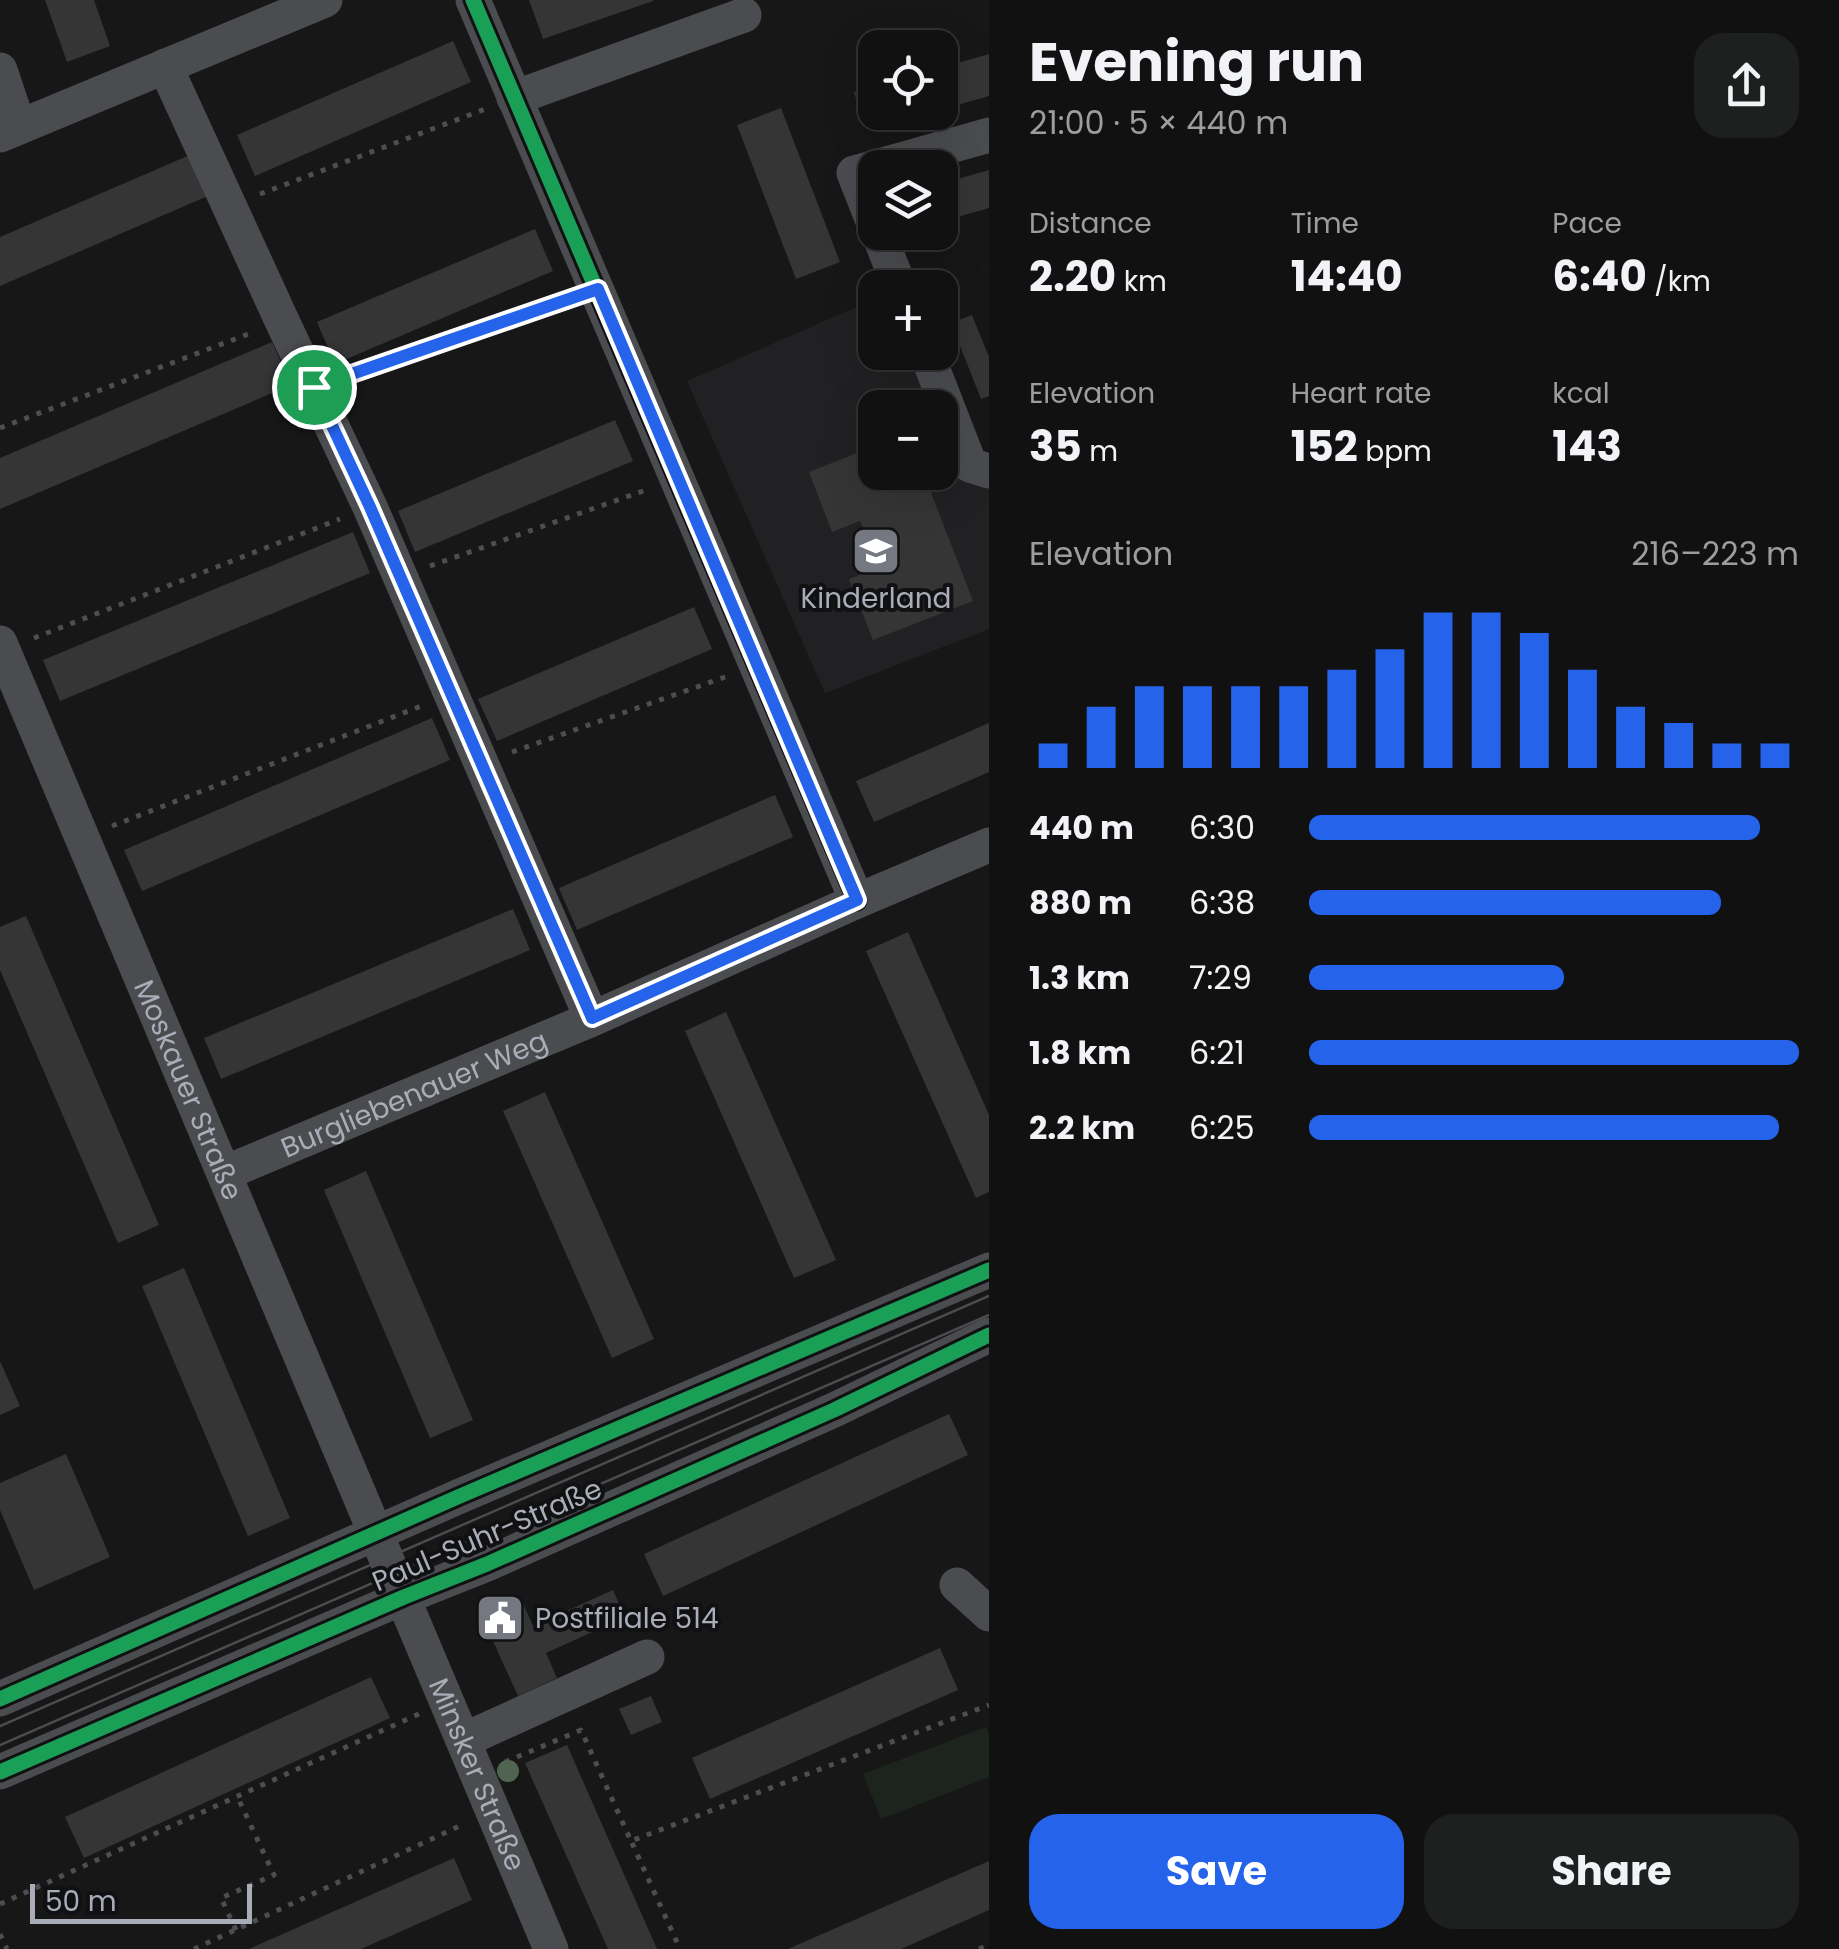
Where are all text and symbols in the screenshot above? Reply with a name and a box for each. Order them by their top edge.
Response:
text: Evening run [1029,23,1364,100]
map controls [858,30,958,490]
button: locate [858,30,958,130]
button: share [1694,33,1799,138]
text: 21:00 · 5 × 440 m [1029,100,1288,145]
button: layers [858,150,958,250]
text: Distance [1029,204,1152,243]
text: Time [1291,204,1359,243]
text: Pace [1552,204,1622,243]
text: 2.20 [1029,247,1116,306]
text: 14:40 [1291,247,1403,306]
text: 6:40 [1552,247,1647,306]
text: km [1116,262,1167,301]
text: /km [1647,262,1711,301]
button: + [858,270,958,370]
pin [272,345,357,430]
icon: arrive [287,360,342,415]
text: Elevation [1029,374,1155,413]
text: Heart rate [1291,374,1431,413]
text: kcal [1552,374,1610,413]
button: − [858,390,958,490]
text: 35 [1029,417,1082,476]
text: 152 [1291,417,1358,476]
text: 143 [1552,417,1622,476]
text: m [1082,432,1118,471]
text: bpm [1358,432,1432,471]
school or university icon: Kinderland [850,525,902,577]
text: Elevation [1029,531,1173,576]
text: 216–223 m [1631,531,1799,576]
place label: Kinderland [801,579,951,618]
text: 440 m [1029,805,1134,850]
text: 6:30 [1189,805,1255,850]
text: 880 m [1029,880,1132,925]
text: 6:38 [1189,880,1255,925]
text: 1.3 km [1029,955,1130,1000]
text: 7:29 [1189,955,1252,1000]
street label: Moskauer Straße [125,974,252,1206]
street label: Burgliebenauer Weg [275,1020,553,1167]
text: 1.8 km [1029,1030,1131,1075]
text: 6:21 [1189,1030,1245,1075]
text: 2.2 km [1029,1105,1135,1150]
text: 6:25 [1189,1105,1255,1150]
street label: Paul-Suhr-Straße [366,1469,608,1601]
public building icon: Postfiliale 514 [474,1592,526,1644]
place label: Postfiliale 514 [535,1599,719,1638]
street label: Minsker Straße [419,1672,535,1877]
button: Save [1029,1814,1404,1929]
button: Share [1424,1814,1799,1929]
scale bar [30,1879,252,1924]
text: 50 m [45,1882,116,1921]

